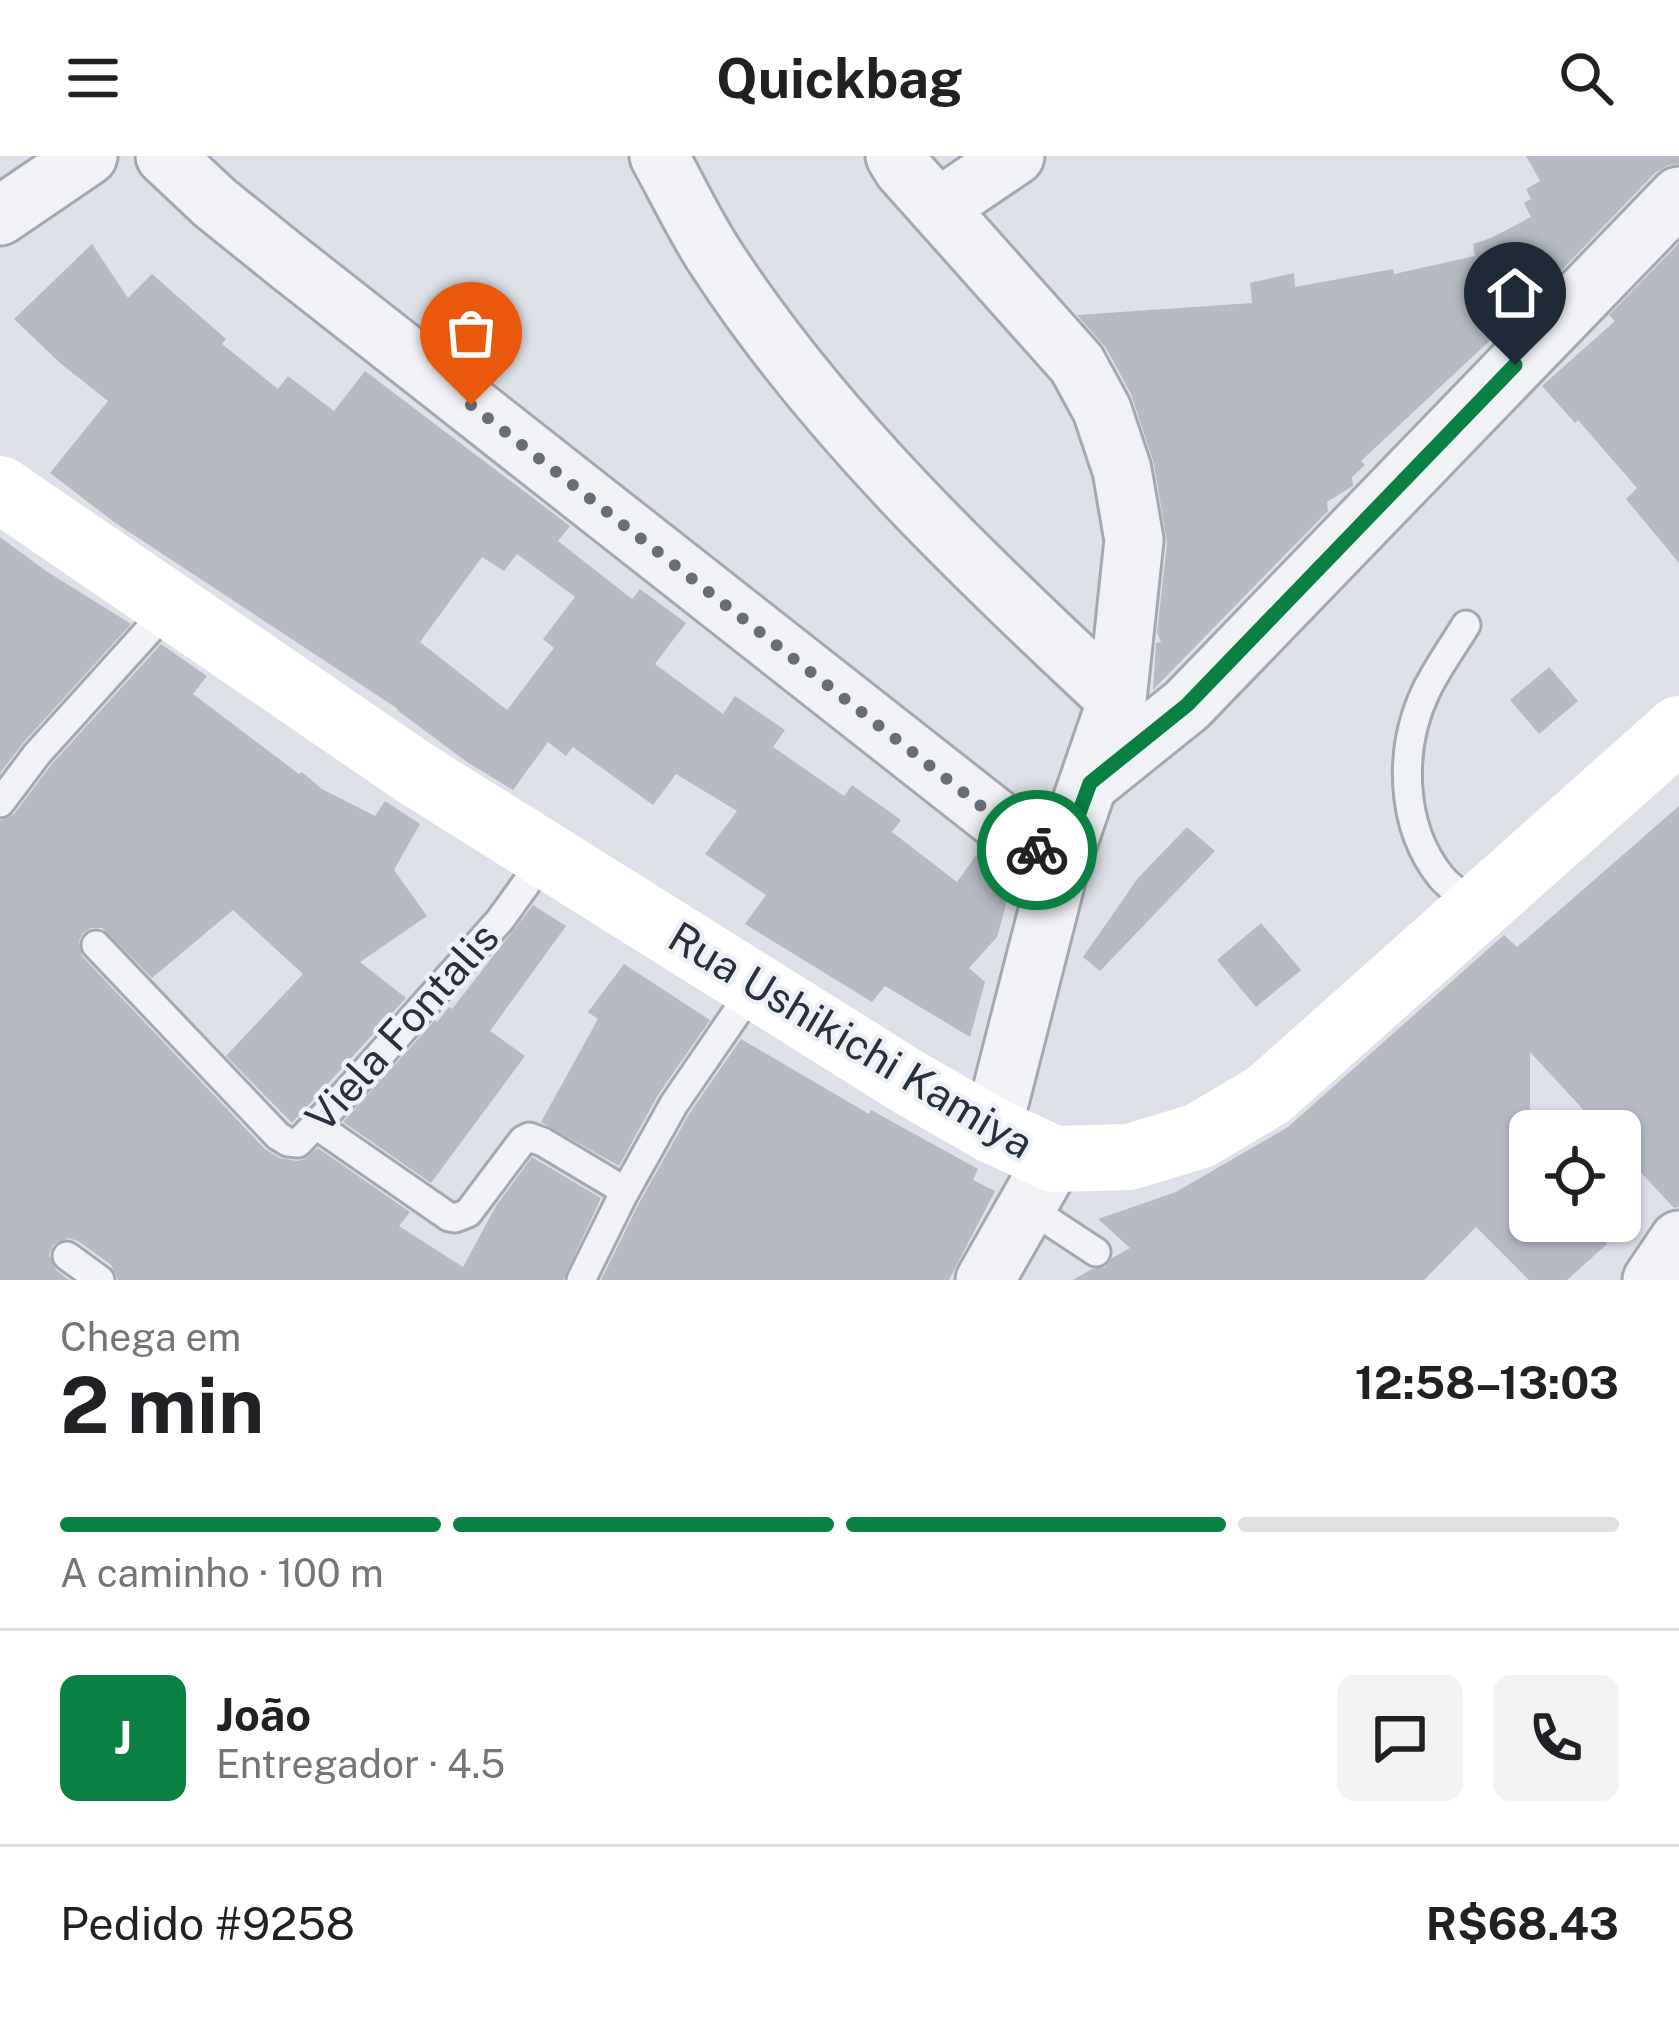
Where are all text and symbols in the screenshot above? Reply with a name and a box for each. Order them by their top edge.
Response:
icon: menu [60,45,126,111]
icon: search [1553,45,1619,111]
text: Quickbag [716,47,963,110]
pin [1464,242,1566,365]
icon: home [1482,260,1548,326]
pin [420,282,522,405]
icon: bag [438,300,504,366]
courier [977,790,1097,910]
icon: bike [1004,817,1070,883]
street label: Rua Ushikichi Kamiya [660,911,1042,1168]
street label: Viela Fontalis [295,912,508,1141]
map controls [1509,1110,1641,1242]
button: locate [1509,1110,1641,1242]
text: Chega em [60,1314,241,1360]
text: 12:58–13:03 [1355,1356,1619,1409]
text: 2 min [60,1359,264,1451]
text: A caminho · 100 m [60,1550,384,1596]
button: chat [1337,1675,1463,1801]
button: phone [1493,1675,1619,1801]
text: João [216,1688,311,1741]
text: J [114,1711,132,1764]
text: Entregador · 4.5 [216,1741,505,1787]
text: Pedido #9258 [60,1897,355,1950]
text: R$68.43 [1426,1897,1619,1950]

